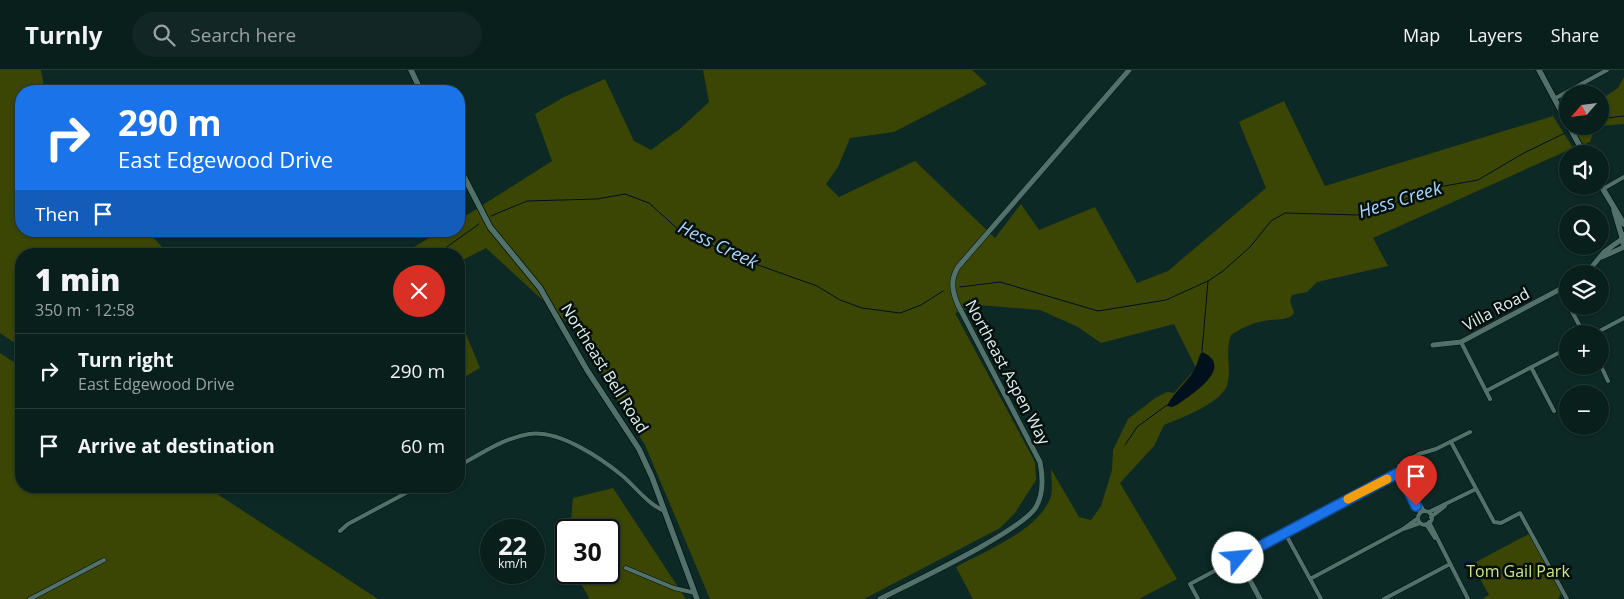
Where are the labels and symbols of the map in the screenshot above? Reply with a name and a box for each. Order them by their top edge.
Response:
north arrow [1559,85,1609,135]
water label: Hess Creek [1355,175,1445,223]
water label: Hess Creek [675,215,763,274]
street label: Villa Road [1459,282,1533,336]
street label: Northeast Aspen Way [960,296,1056,449]
street label: Northeast Bell Road [556,299,654,437]
pin [1395,455,1437,506]
speed limit sign: 30 [555,519,620,584]
position arrow [1211,531,1263,583]
park label: Tom Gail Park [1466,560,1570,582]

